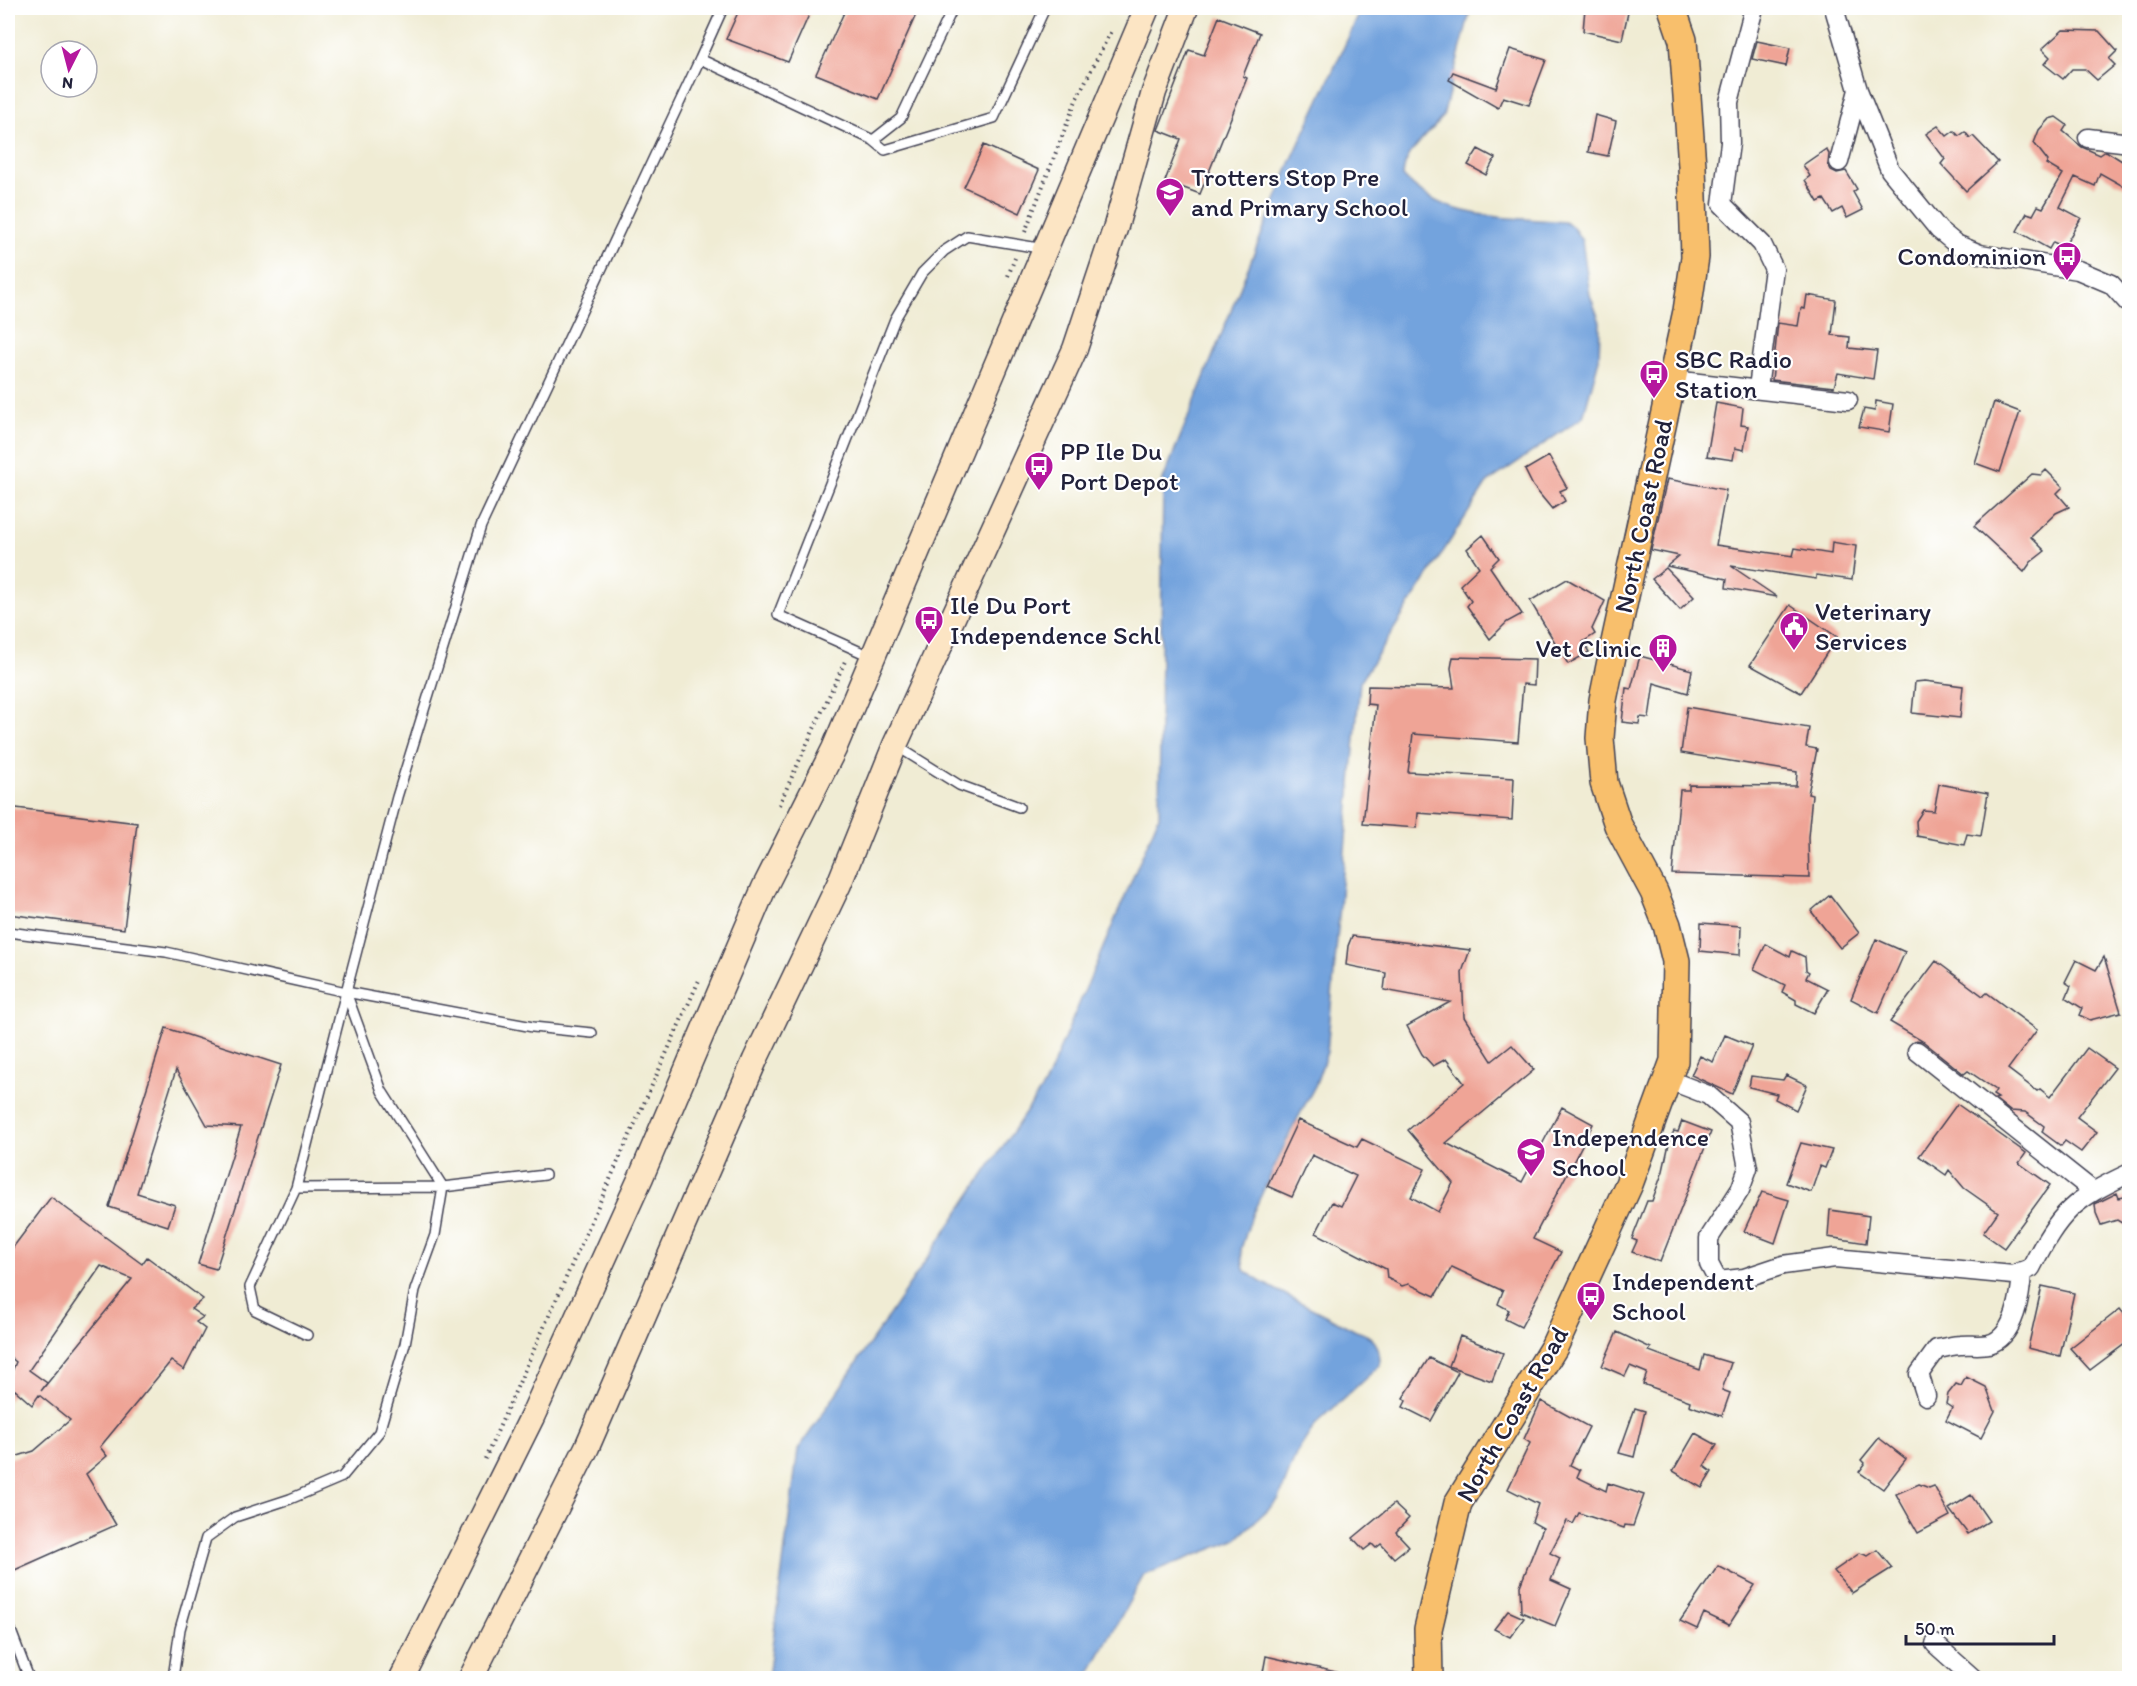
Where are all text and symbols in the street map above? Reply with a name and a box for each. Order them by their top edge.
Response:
north arrow [39,39,99,99]
text: N [61,73,74,93]
place label: Trotters Stop Pre and Primary School [1191,161,1408,223]
school or university icon: Trotters Stop Pre and Primary School [1154,176,1186,218]
place label: Condominion [1897,240,2046,272]
bus stop icon: Condominion [2051,240,2083,282]
place label: SBC Radio Station [1675,343,1792,405]
bus stop icon: SBC Radio Station [1638,358,1670,400]
street label: North Coast Road [1607,416,1679,616]
place label: PP Ile Du Port Depot [1060,435,1179,497]
bus stop icon: PP Ile Du Port Depot [1023,450,1055,492]
place label: Ile Du Port Independence Schl [950,589,1161,651]
place label: Veterinary Services [1815,595,1931,657]
bus stop icon: Ile Du Port Independence Schl [913,604,945,646]
public building icon: Veterinary Services [1778,610,1810,652]
place label: Vet Clinic [1535,632,1642,664]
building icon: Vet Clinic [1647,632,1679,674]
place label: Independence School [1552,1121,1709,1183]
school or university icon: Independence School [1515,1136,1547,1178]
place label: Independent School [1612,1265,1755,1327]
bus stop icon: Independent School [1575,1280,1607,1322]
street label: North Coast Road [1449,1321,1575,1507]
scale bar [1906,1608,2054,1646]
text: 50 m [1915,1618,1955,1640]

